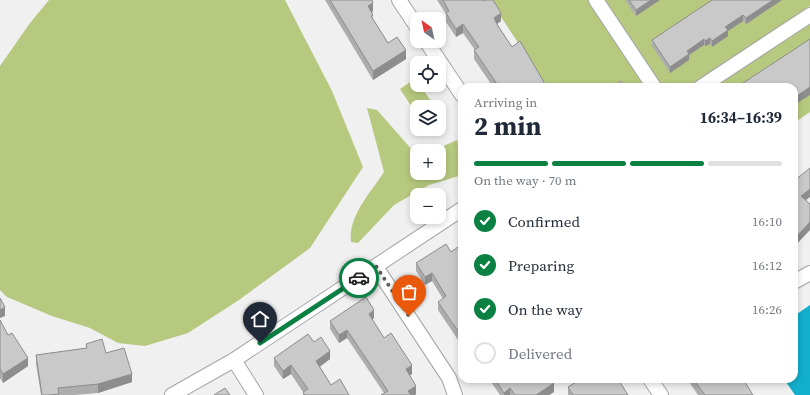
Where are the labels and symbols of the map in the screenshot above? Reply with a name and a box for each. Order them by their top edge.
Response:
north arrow [410,12,446,48]
courier [339,258,379,298]
pin [392,275,426,316]
pin [243,302,277,343]

